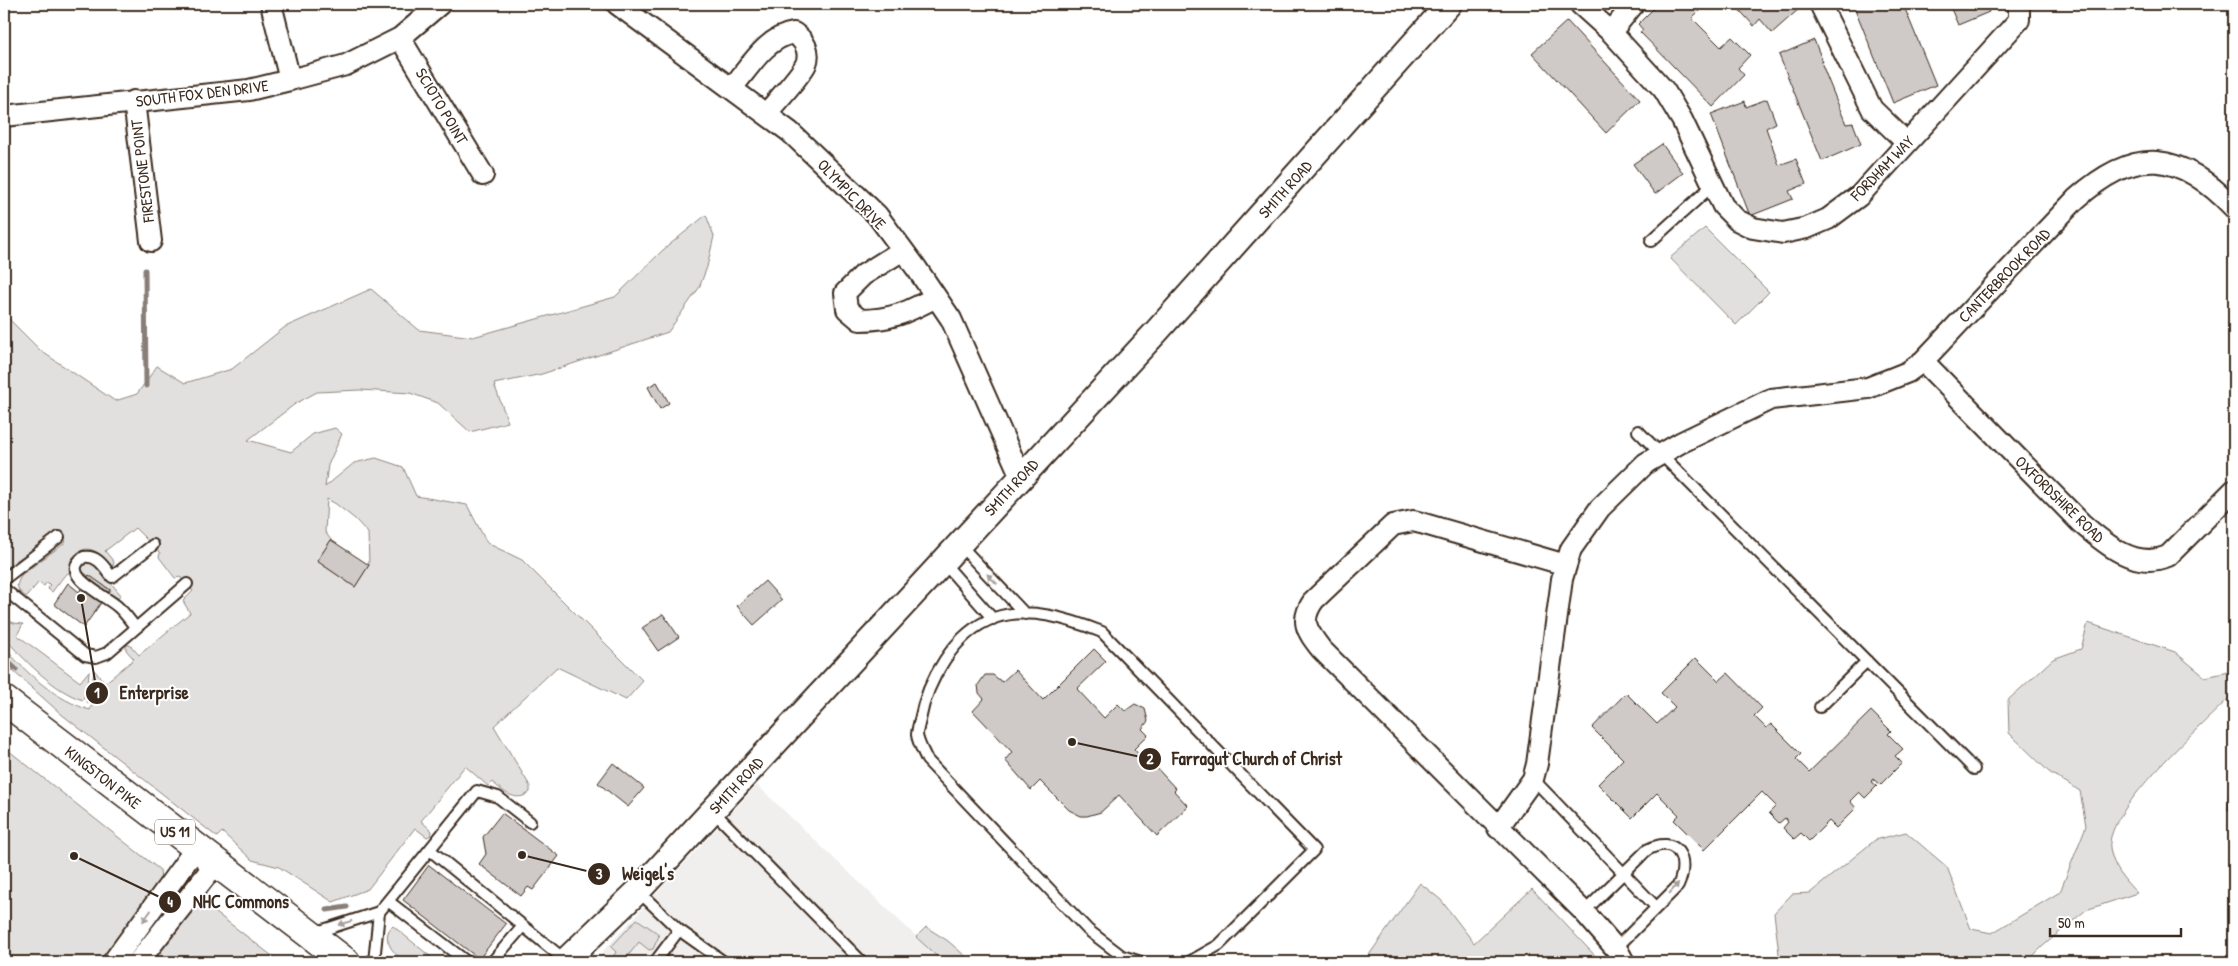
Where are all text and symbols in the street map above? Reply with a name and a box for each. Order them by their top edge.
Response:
street label: SCIOTO POINT [411,64,474,149]
street label: SOUTH FOX DEN DRIVE [134,74,270,112]
street label: FIRESTONE POINT [125,118,159,225]
street label: FORDHAM WAY [1845,131,1919,206]
street label: OLYMPIC DRIVE [813,154,891,234]
street label: SMITH ROAD [1253,155,1317,223]
street label: CANTERBROOK ROAD [1953,223,2055,327]
street label: OXFORDSHIRE ROAD [2010,451,2110,548]
street label: SMITH ROAD [979,453,1043,520]
one-way arrow [986,573,998,585]
callout: Enterprise [85,676,199,709]
text: Enterprise [119,680,189,706]
text: 1 [94,682,100,703]
street label: KINGSTON PIKE [60,740,146,814]
callout: Farragut Church of Christ [1137,742,1352,775]
text: Farragut Church of Christ [1171,746,1343,772]
text: 2 [1146,748,1154,769]
street label: SMITH ROAD [704,751,768,818]
road number: US 11 [155,820,195,844]
callout: Weigel's [587,857,684,890]
text: Weigel's [622,861,674,887]
text: 3 [596,863,603,884]
one-way arrow [1668,883,1680,895]
callout: NHC Commons [158,885,299,918]
text: NHC Commons [193,889,289,914]
text: 4 [167,891,173,912]
scale bar [2050,906,2182,938]
one-way arrow [141,909,152,922]
text: 50 m [2058,912,2085,933]
one-way arrow [337,920,352,928]

